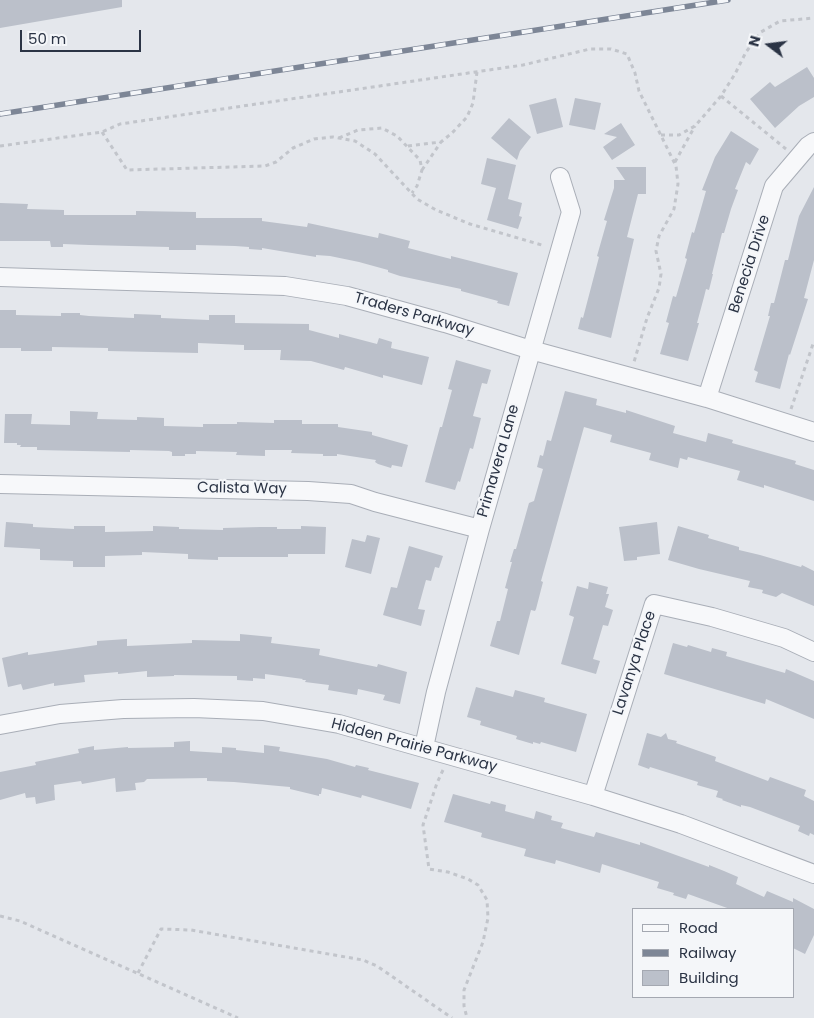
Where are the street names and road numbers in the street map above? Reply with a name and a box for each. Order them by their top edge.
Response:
street label: Benecia Drive [726,213,774,315]
street label: Traders Parkway [352,289,476,341]
street label: Primavera Lane [474,403,524,519]
street label: Calista Way [197,479,287,499]
street label: Lavanya Place [610,609,660,717]
street label: Hidden Prairie Parkway [329,715,499,777]

